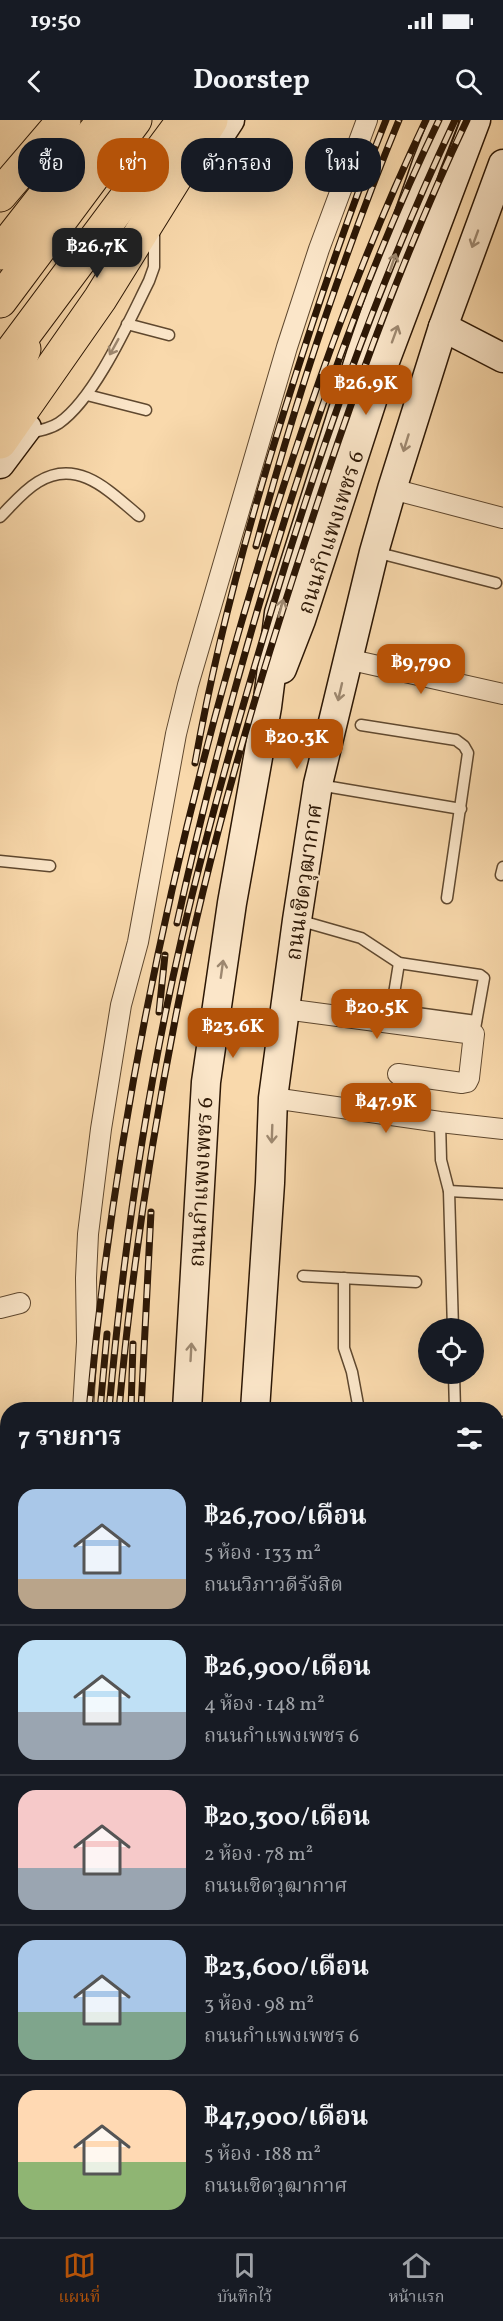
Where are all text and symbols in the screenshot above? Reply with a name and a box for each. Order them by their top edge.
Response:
text: 19:50 [30,6,81,37]
text: Doorstep [193,62,310,100]
icon: back [18,65,51,98]
icon: search [452,65,485,98]
chip: ซื้อ [18,138,85,192]
chip: เช่า [97,138,169,192]
chip: ตัวกรอง [181,138,293,192]
chip: ใหม่ [305,138,381,192]
pin: ฿26.7K [48,228,146,279]
one-way arrow [468,229,479,247]
text: ฿26.7K [66,233,128,261]
one-way arrow [388,253,399,272]
one-way arrow [390,325,401,344]
one-way arrow [108,338,119,356]
pin: ฿26.9K [317,365,415,416]
text: ฿26.9K [334,370,398,398]
one-way arrow [400,433,411,452]
street label: ถนนกำแพงเพชร 6 [291,447,373,619]
one-way arrow [276,599,288,618]
pin: ฿9,790 [372,644,470,695]
text: ฿9,790 [391,649,451,677]
one-way arrow [333,683,345,702]
pin: ฿20.3K [248,719,346,770]
text: ฿20.3K [265,724,329,752]
street label: ถนนเชิดวุฒากาศ [279,802,332,963]
one-way arrow [217,960,228,980]
pin: ฿20.5K [328,989,426,1040]
text: ฿20.5K [345,994,409,1022]
pin: ฿23.6K [184,1008,282,1059]
text: ฿23.6K [202,1013,264,1041]
pin: ฿47.9K [337,1083,435,1134]
text: ฿47.9K [355,1088,417,1116]
street label: ถนนกำแพงเพชร 6 [183,1096,222,1268]
one-way arrow [266,1123,277,1143]
map controls [418,1318,484,1384]
button: locate [418,1318,484,1384]
one-way arrow [185,1342,196,1362]
text: 7 รายการ [18,1420,121,1456]
icon: filters [453,1422,486,1455]
text: ฿26,700/เดือน [204,1499,367,1535]
icon: home [66,1513,138,1585]
text: 5 ห้อง · 133 m² [204,1540,321,1568]
text: ถนนวิภาวดีรังสิต [204,1572,343,1600]
text: ฿26,900/เดือน [204,1650,371,1686]
icon: home [66,1664,138,1736]
text: 4 ห้อง · 148 m² [204,1691,325,1719]
text: ถนนกำแพงเพชร 6 [204,1723,359,1751]
text: ฿20,300/เดือน [204,1800,370,1836]
icon: home [66,1814,138,1886]
text: 2 ห้อง · 78 m² [204,1841,313,1869]
text: ถนนเชิดวุฒากาศ [204,1873,347,1901]
text: ฿23,600/เดือน [204,1950,369,1986]
icon: home [66,1964,138,2036]
text: 3 ห้อง · 98 m² [204,1991,314,2019]
text: ถนนกำแพงเพชร 6 [204,2023,359,2051]
text: ฿47,900/เดือน [204,2100,368,2136]
icon: home [66,2114,138,2186]
text: 5 ห้อง · 188 m² [204,2141,321,2169]
text: ถนนเชิดวุฒากาศ [204,2173,347,2201]
tab: แผนที่ [58,2249,100,2311]
tab: บันทึกไว้ [217,2249,272,2311]
tab: หน้าแรก [389,2249,445,2311]

